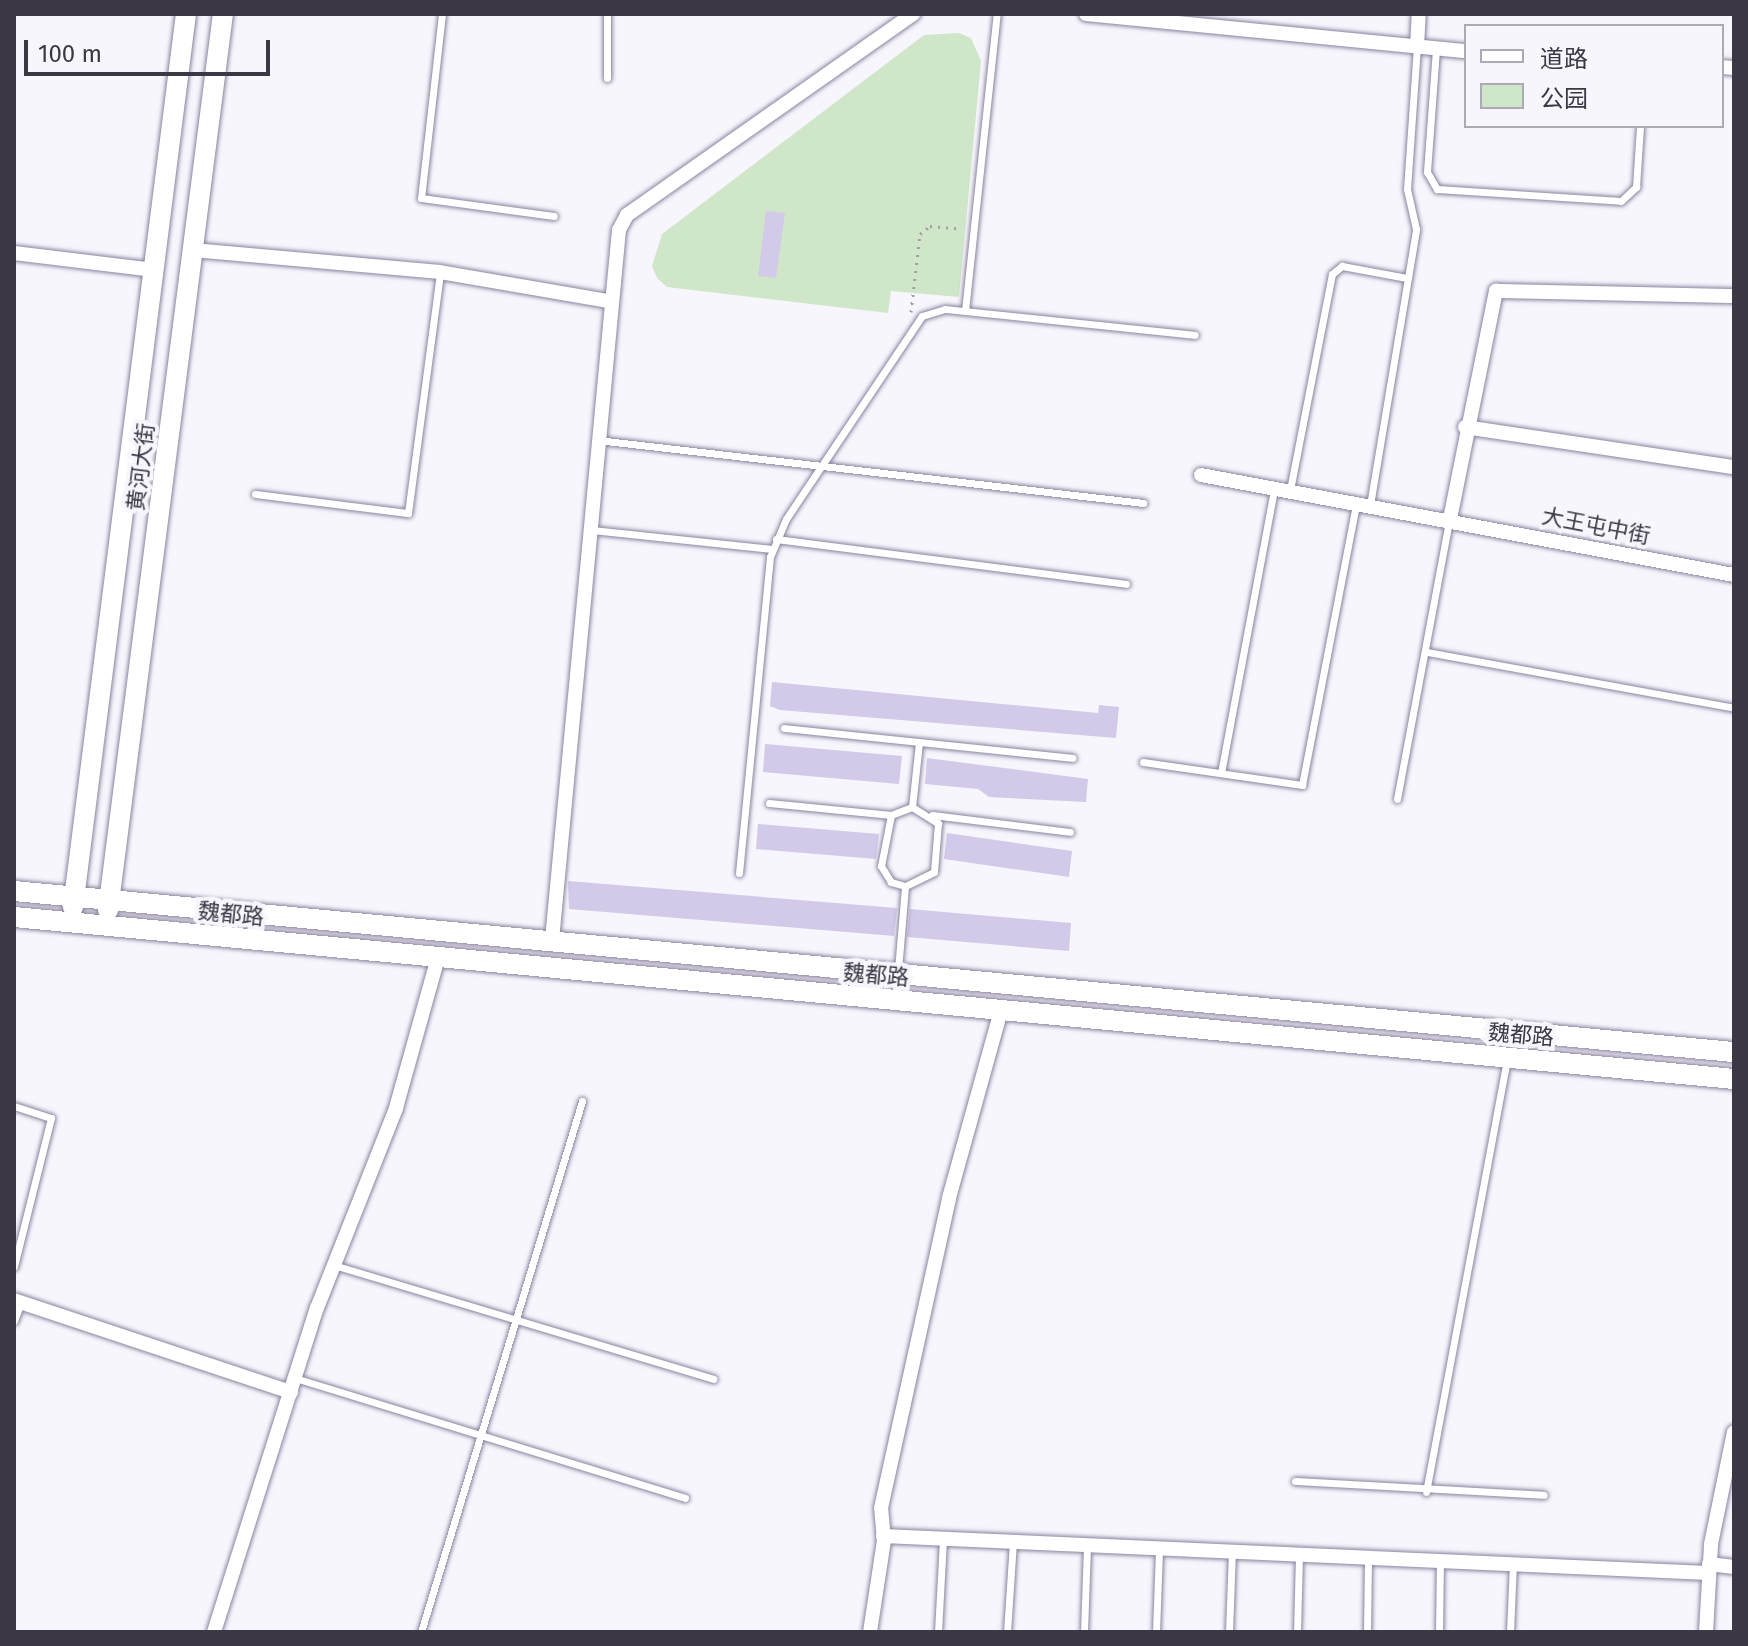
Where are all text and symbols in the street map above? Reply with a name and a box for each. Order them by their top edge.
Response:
scale bar [28,24,274,74]
legend [1464,24,1724,128]
text: 100 m [38,40,102,68]
text: 道路 [1540,45,1588,73]
text: 公园 [1540,85,1588,113]
street label: 黄河大街 [123,422,159,512]
street label: 大王屯中街 [1539,503,1653,549]
street label: 魏都路 [197,897,265,931]
street label: 魏都路 [842,959,910,991]
street label: 魏都路 [1487,1019,1555,1051]

